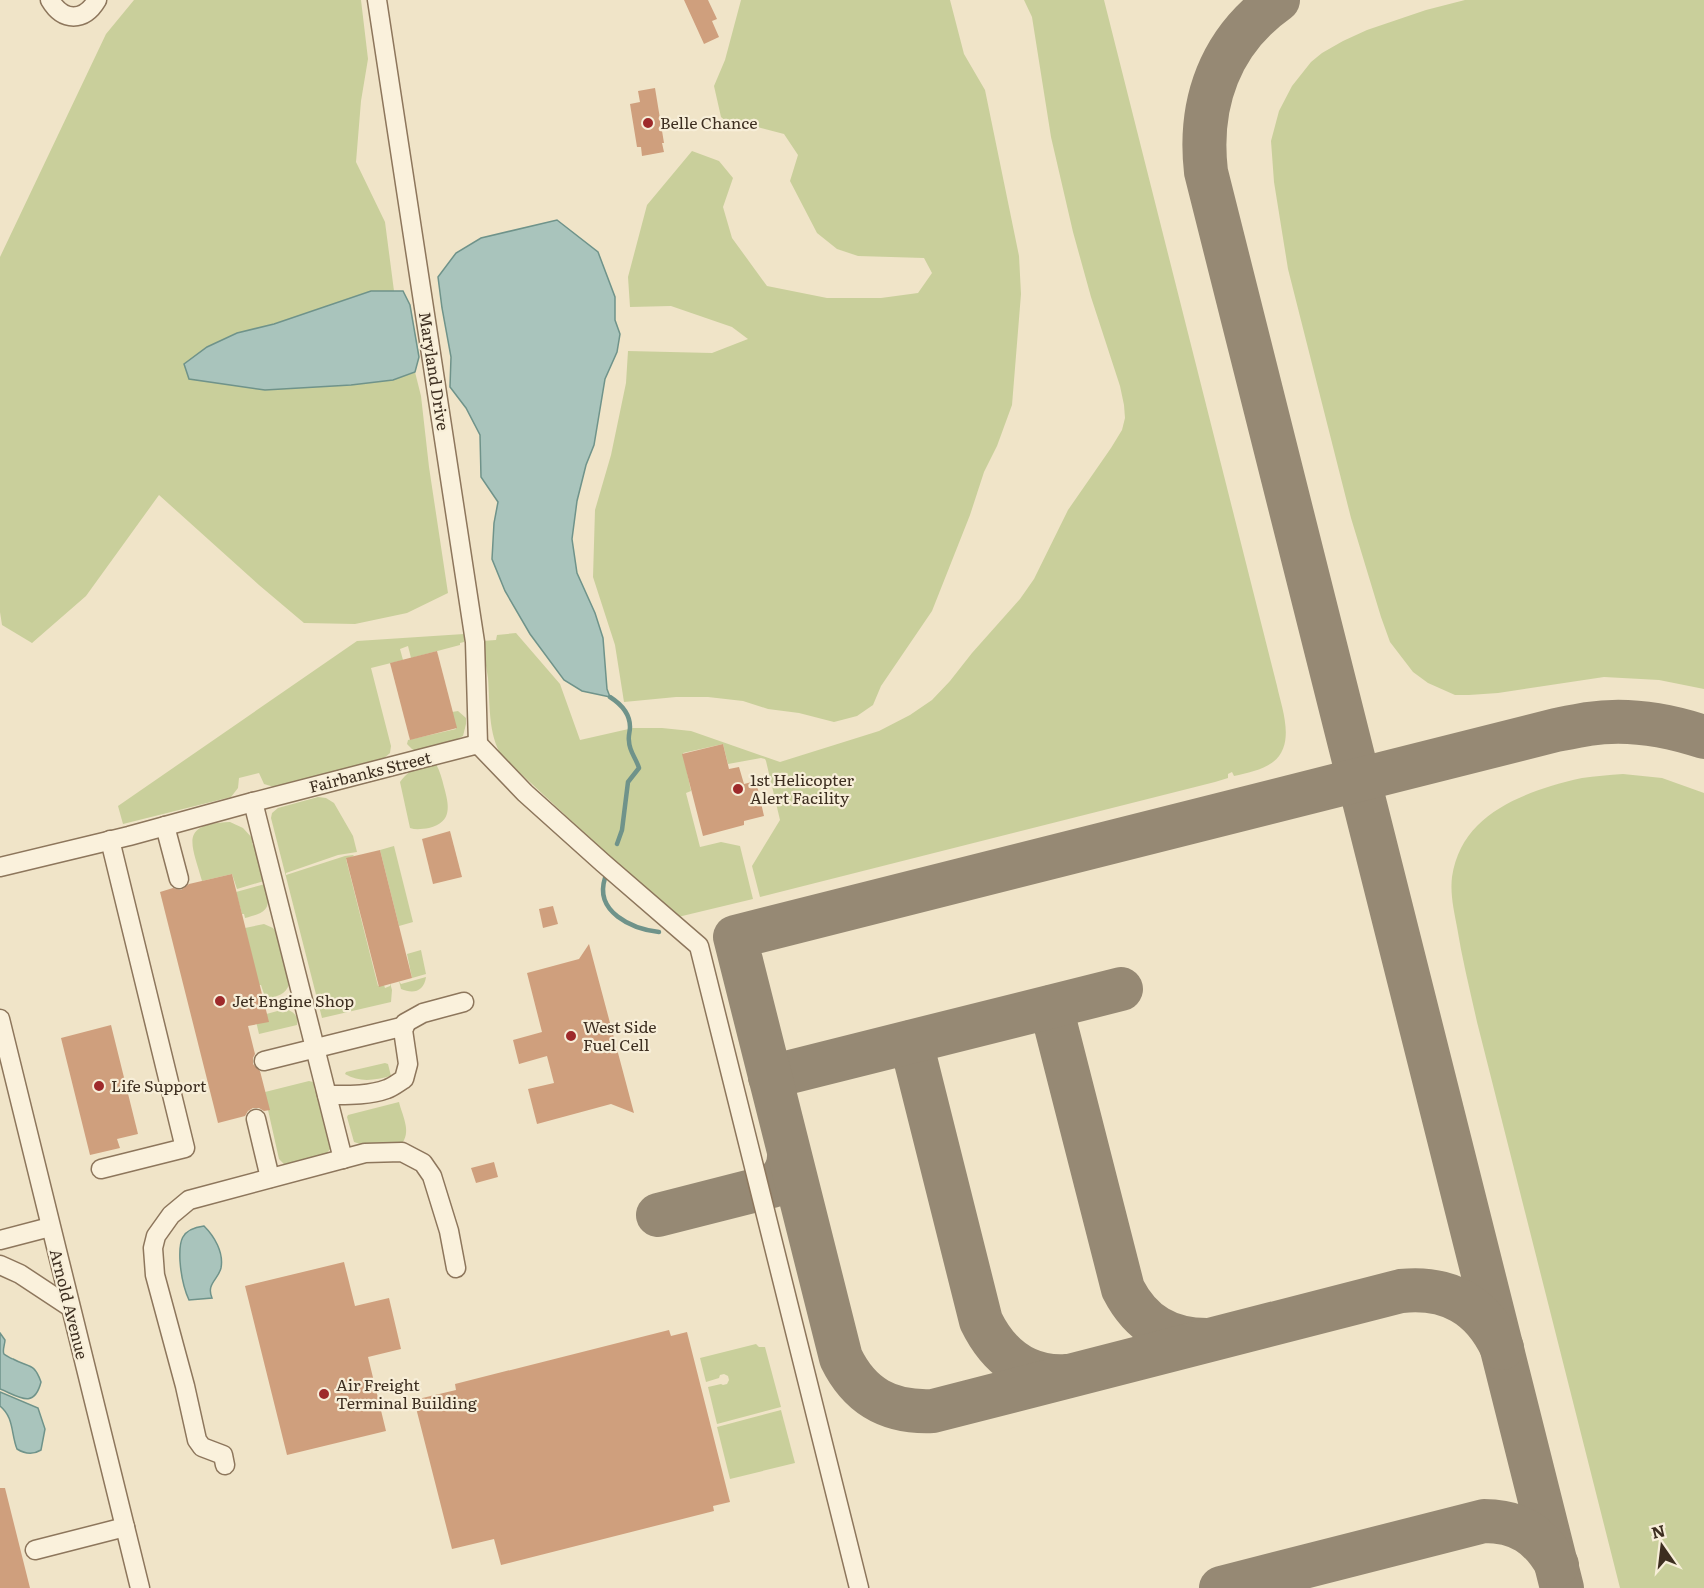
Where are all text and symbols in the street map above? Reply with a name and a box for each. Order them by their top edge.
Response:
place label: Belle Chance [660,110,757,134]
marker: Belle Chance [641,116,655,130]
street label: Maryland Drive [414,310,456,432]
street label: Fairbanks Street [306,744,434,798]
place label: 1st Helicopter Alert Facility [750,767,855,809]
marker: 1st Helicopter Alert Facility [731,782,745,796]
place label: Jet Engine Shop [232,988,354,1012]
marker: Jet Engine Shop [213,994,227,1008]
place label: West Side Fuel Cell [583,1014,657,1056]
marker: West Side Fuel Cell [564,1029,578,1043]
place label: Life Support [111,1073,207,1097]
marker: Life Support [92,1079,106,1093]
street label: Arnold Avenue [45,1246,95,1361]
place label: Air Freight Terminal Building [336,1372,477,1414]
marker: Air Freight Terminal Building [317,1387,331,1401]
north arrow [1632,1516,1692,1576]
text: N [1649,1517,1668,1544]

